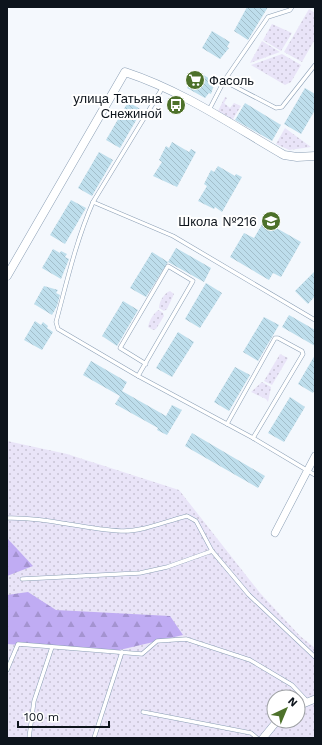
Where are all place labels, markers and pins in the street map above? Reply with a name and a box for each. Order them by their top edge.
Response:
supermarket icon: Фасоль [184,69,206,91]
place label: Фасоль [209,73,254,88]
place label: улица Татьяна Снежиной [73,91,163,121]
bus stop icon: улица Татьяна Снежиной [165,94,187,116]
school or university icon: Школа №216 [260,210,282,232]
place label: Школа №216 [178,214,257,229]

